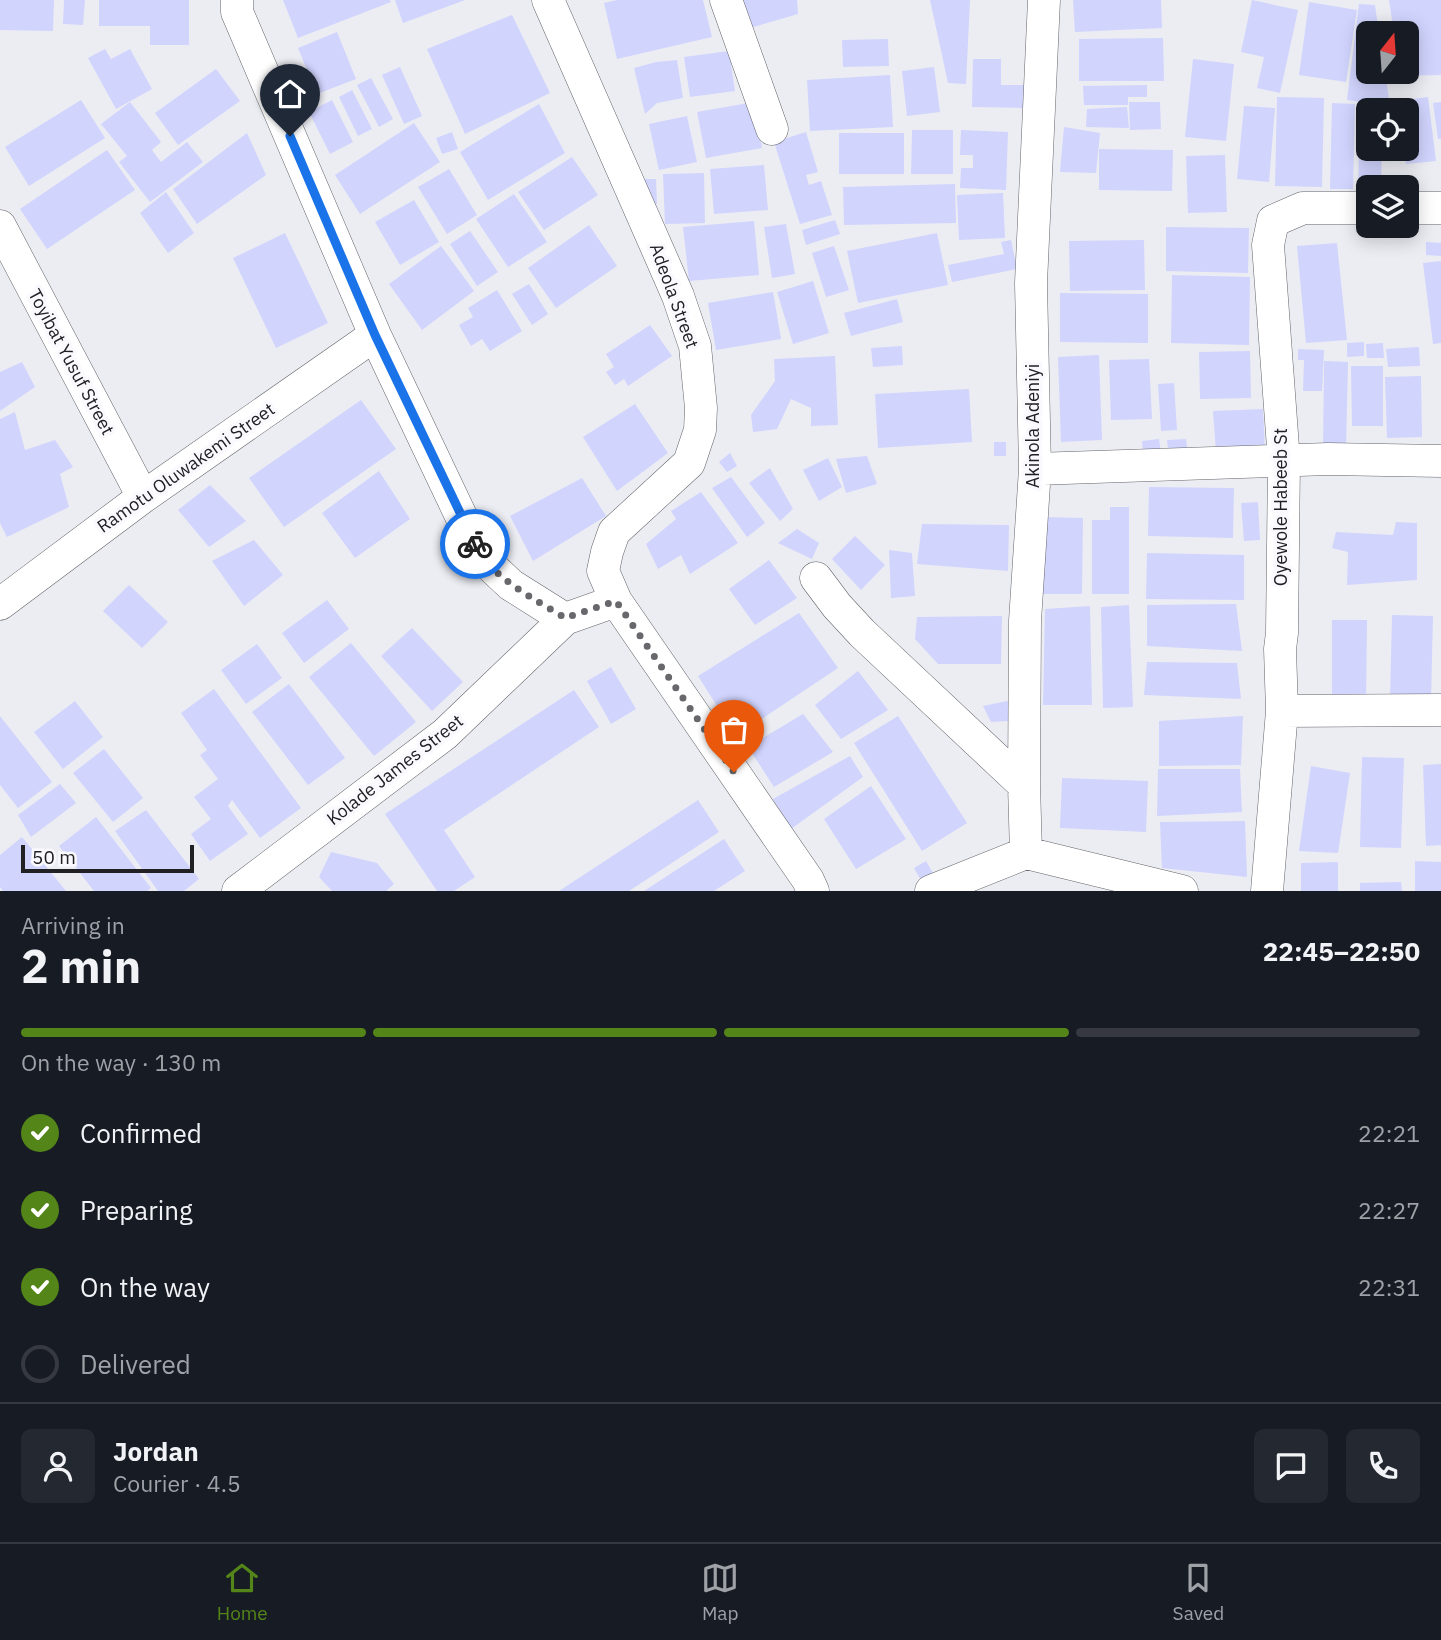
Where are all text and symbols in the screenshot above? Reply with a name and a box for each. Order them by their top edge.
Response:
north arrow [1356,21,1419,84]
map controls [1356,21,1419,238]
pin [260,64,320,136]
icon: home [271,75,309,113]
button: locate [1356,98,1419,161]
button: layers [1356,175,1419,238]
street label: Adeola Street [645,240,704,351]
street label: Toyibat Yusuf Street [23,285,120,439]
street label: Akinola Adeniyi [1021,364,1044,488]
street label: Ramotu Oluwakemi Street [92,397,279,538]
street label: Oyewole Habeeb St [1269,428,1292,586]
courier [440,509,510,579]
icon: bike [456,525,494,563]
pin [704,700,764,772]
street label: Kolade James Street [322,709,468,830]
icon: bag [715,711,753,749]
scale bar [21,842,194,874]
text: 50 m [32,845,76,869]
text: Arriving in [21,910,125,940]
text: 22:45–22:50 [1263,934,1420,968]
text: 2 min [21,936,141,996]
text: On the way · 130 m [21,1047,221,1077]
icon: check [21,1114,59,1152]
text: Confirmed [80,1116,202,1150]
text: 22:21 [1358,1118,1420,1148]
icon: check [21,1191,59,1229]
text: Preparing [80,1193,193,1227]
text: 22:27 [1358,1195,1420,1225]
icon: check [21,1268,59,1306]
text: On the way [80,1270,210,1304]
text: 22:31 [1358,1272,1420,1302]
text: Delivered [80,1347,191,1381]
button: person [21,1429,95,1503]
button: chat [1254,1429,1328,1503]
button: phone [1346,1429,1420,1503]
text: Jordan [113,1434,199,1468]
text: Courier · 4.5 [113,1468,241,1498]
tab: Home [217,1559,268,1625]
tab: Map [701,1559,739,1625]
tab: Saved [1173,1559,1224,1625]

